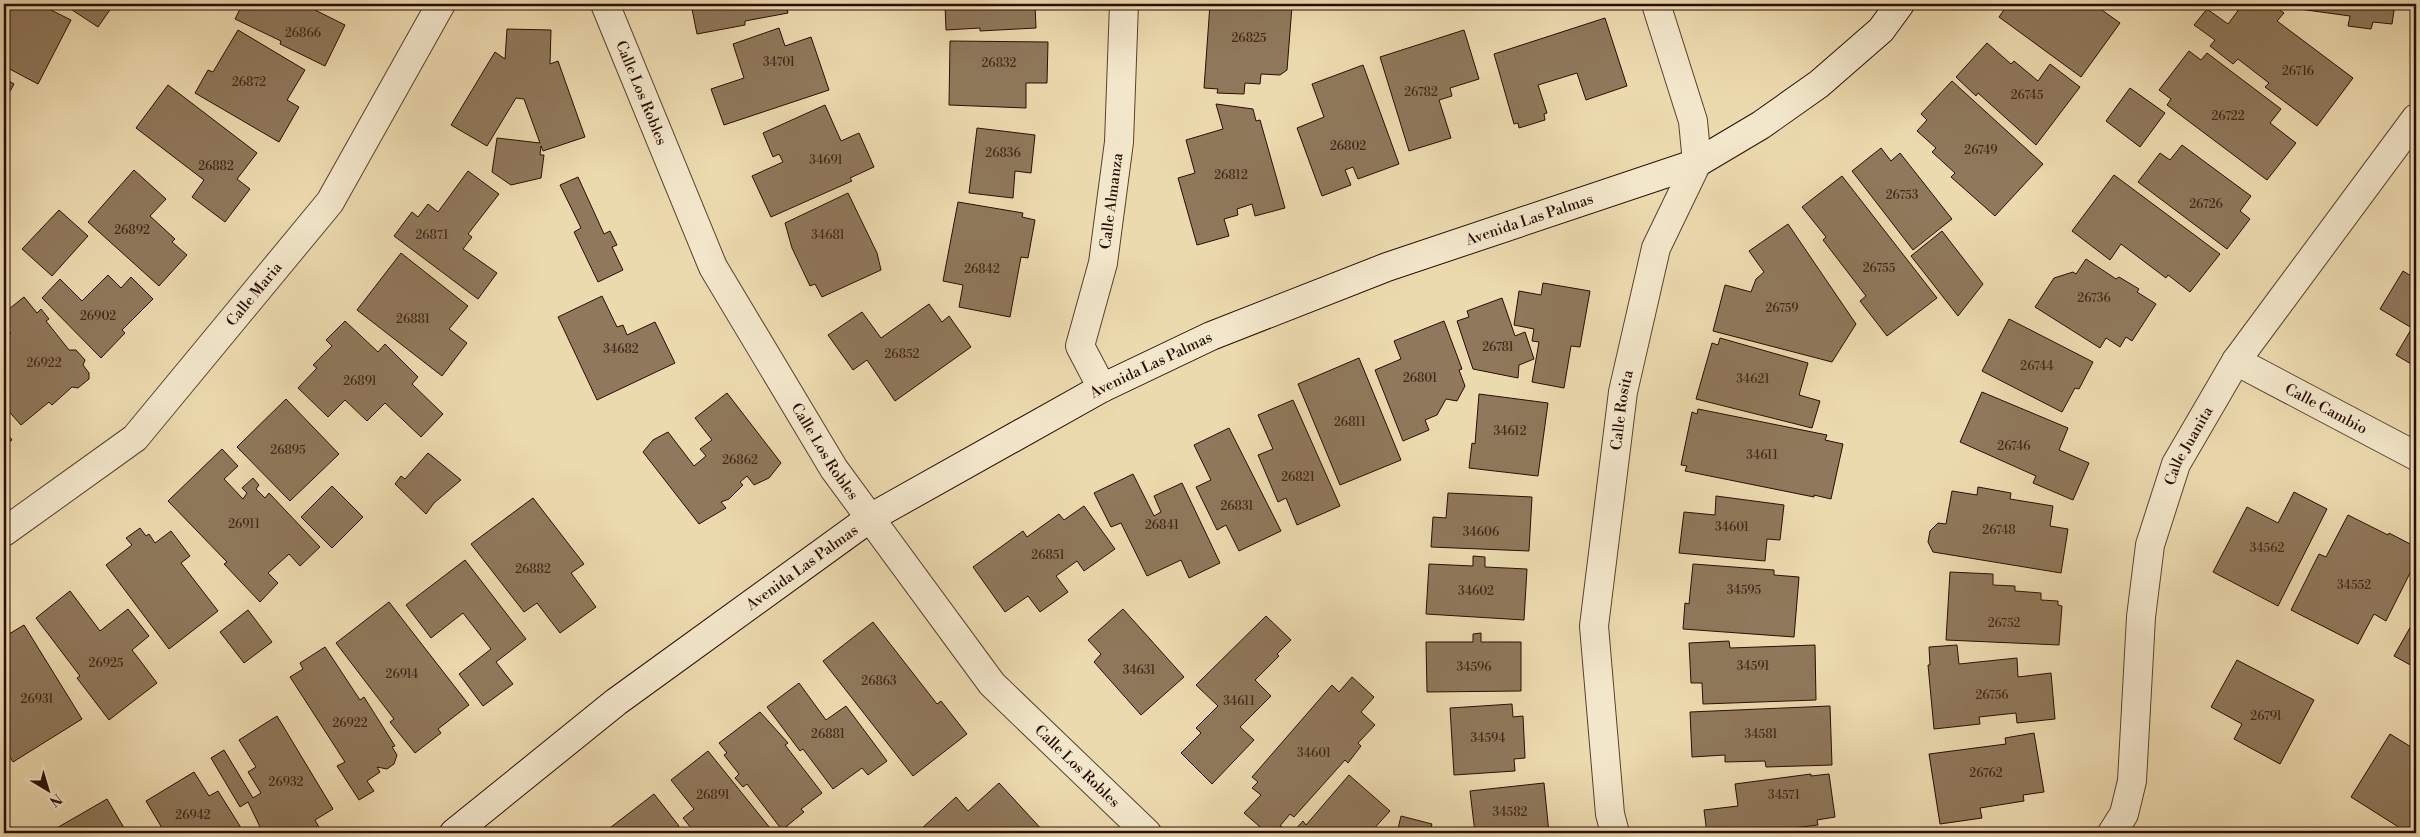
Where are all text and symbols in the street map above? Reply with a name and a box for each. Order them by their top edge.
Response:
house number: 26866 [285,26,321,41]
house number: 26825 [1232,31,1267,46]
street label: Calle Los Robles [612,38,671,148]
house number: 34701 [763,55,796,70]
house number: 26832 [982,56,1017,71]
house number: 26716 [2282,64,2314,79]
house number: 26872 [232,75,266,90]
house number: 26782 [1404,85,1438,100]
house number: 26745 [2011,88,2044,103]
house number: 26722 [2211,109,2245,124]
house number: 26802 [1330,139,1366,154]
house number: 26749 [1964,143,1998,158]
house number: 26836 [985,146,1021,161]
street label: Calle Almanza [1095,151,1127,250]
house number: 34691 [809,153,843,168]
house number: 26882 [198,159,234,174]
house number: 26812 [1214,168,1248,183]
house number: 26753 [1886,188,1919,203]
street label: Avenida Las Palmas [1462,189,1596,250]
house number: 26726 [2189,197,2223,212]
house number: 26892 [114,223,150,238]
house number: 26871 [416,228,449,243]
house number: 34681 [811,228,846,243]
street label: Calle Maria [222,258,286,330]
house number: 26755 [1863,261,1896,276]
house number: 26842 [964,262,1000,277]
house number: 26736 [2077,291,2111,306]
house number: 26759 [1765,301,1799,316]
house number: 26902 [80,309,116,324]
house number: 26881 [396,312,431,327]
street label: Avenida Las Palmas [1085,327,1215,403]
house number: 26781 [1482,340,1515,355]
house number: 34682 [603,342,639,357]
house number: 26852 [885,347,920,362]
house number: 26922 [26,356,62,371]
house number: 26744 [2020,359,2054,374]
street label: Calle Rosita [1606,368,1637,451]
house number: 26801 [1403,371,1438,386]
house number: 34621 [1736,372,1771,387]
house number: 26891 [343,374,378,389]
street label: Calle Cambio [2282,379,2371,438]
street label: Calle Los Robles [787,399,863,504]
street label: Calle Juanita [2160,403,2217,488]
house number: 26811 [1334,415,1367,430]
house number: 34612 [1493,424,1527,439]
house number: 26746 [1997,439,2031,454]
house number: 26895 [270,443,306,458]
house number: 34611 [1746,448,1779,463]
house number: 26862 [722,453,758,468]
house number: 26821 [1281,470,1316,485]
house number: 26831 [1221,499,1254,514]
house number: 26911 [228,517,261,532]
house number: 26841 [1145,518,1180,533]
street label: Avenida Las Palmas [742,520,862,615]
house number: 34601 [1715,520,1750,535]
house number: 26748 [1982,523,2016,538]
house number: 34606 [1463,525,1499,540]
house number: 34562 [2250,541,2284,556]
house number: 26851 [1031,548,1065,563]
house number: 26882 [515,562,551,577]
house number: 34552 [2337,578,2371,593]
house number: 34595 [1727,583,1762,598]
house number: 34602 [1458,584,1494,599]
house number: 26752 [1988,616,2021,631]
house number: 26925 [89,656,124,671]
house number: 34591 [1737,659,1770,674]
house number: 34596 [1456,660,1492,675]
house number: 34631 [1123,663,1156,678]
house number: 26914 [386,667,418,682]
house number: 26863 [861,674,897,689]
house number: 26756 [1975,688,2009,703]
house number: 26931 [21,692,54,707]
house number: 34611 [1223,694,1256,709]
house number: 26791 [2250,709,2283,724]
house number: 26922 [332,716,368,731]
street label: Calle Los Robles [1031,721,1124,812]
house number: 26881 [811,727,846,742]
house number: 34581 [1745,727,1778,742]
house number: 34594 [1471,731,1505,746]
house number: 34601 [1297,746,1332,761]
north arrow [22,764,72,814]
house number: 26762 [1969,766,2003,781]
house number: 26932 [269,775,304,790]
house number: 26891 [696,788,731,803]
house number: 34571 [1768,788,1801,803]
text: N [45,789,65,810]
house number: 34582 [1493,805,1528,820]
house number: 26942 [175,808,211,823]

